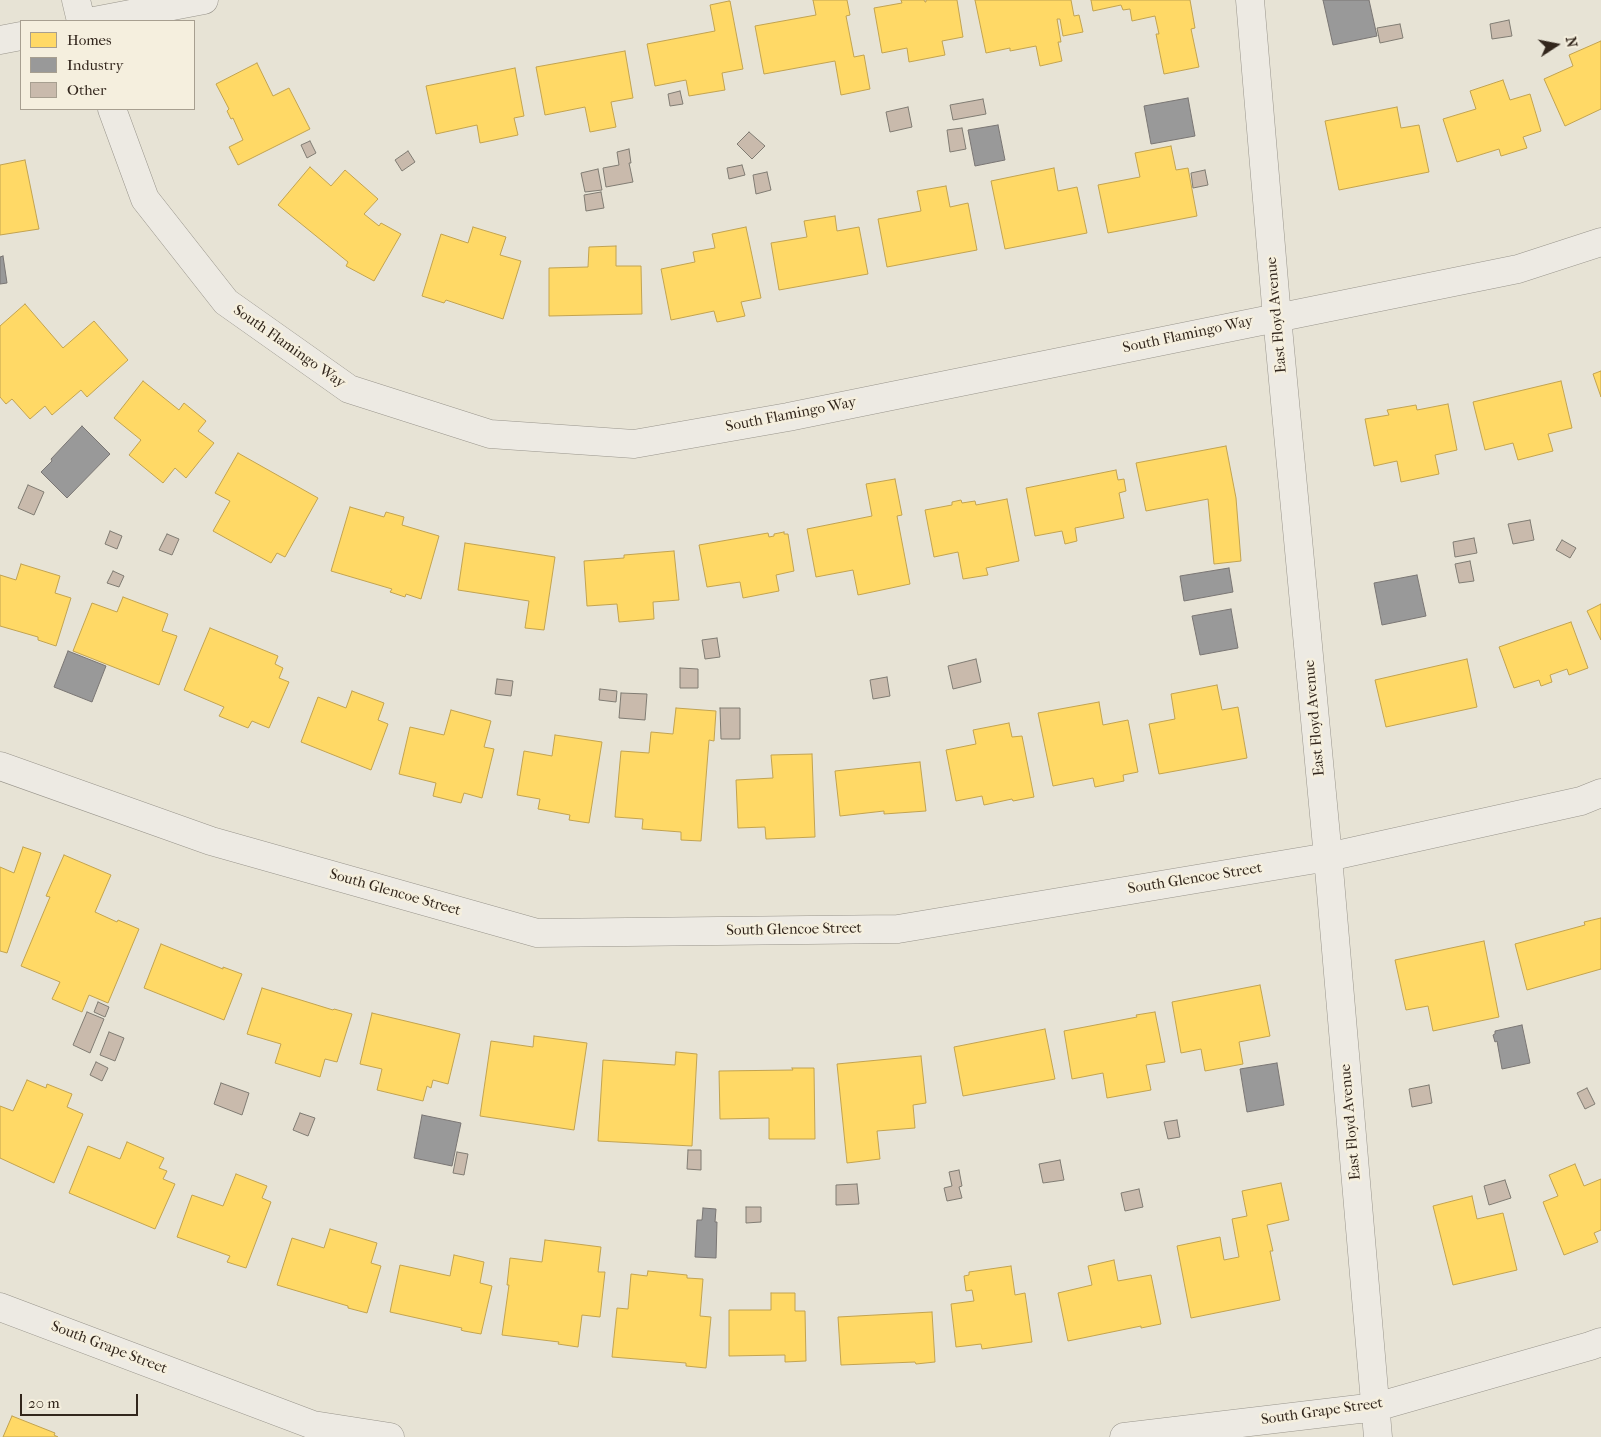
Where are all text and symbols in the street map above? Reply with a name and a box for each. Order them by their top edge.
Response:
legend [20,20,195,110]
north arrow [1531,20,1581,70]
text: Homes [67,31,112,49]
text: N [1562,35,1581,49]
text: Industry [67,56,123,74]
text: Other [67,81,106,99]
street label: East Floyd Avenue [1263,256,1291,374]
street label: South Flamingo Way [229,302,349,392]
street label: South Flamingo Way [1121,312,1255,358]
street label: South Flamingo Way [724,394,858,436]
street label: East Floyd Avenue [1301,659,1329,777]
street label: South Glencoe Street [1127,859,1263,899]
street label: South Glencoe Street [327,866,463,920]
street label: South Glencoe Street [726,920,862,940]
street label: East Floyd Avenue [1337,1063,1365,1181]
street label: South Grape Street [48,1318,170,1378]
scale bar [22,1384,140,1416]
text: 20 m [28,1394,60,1412]
street label: South Grape Street [1260,1395,1384,1429]

